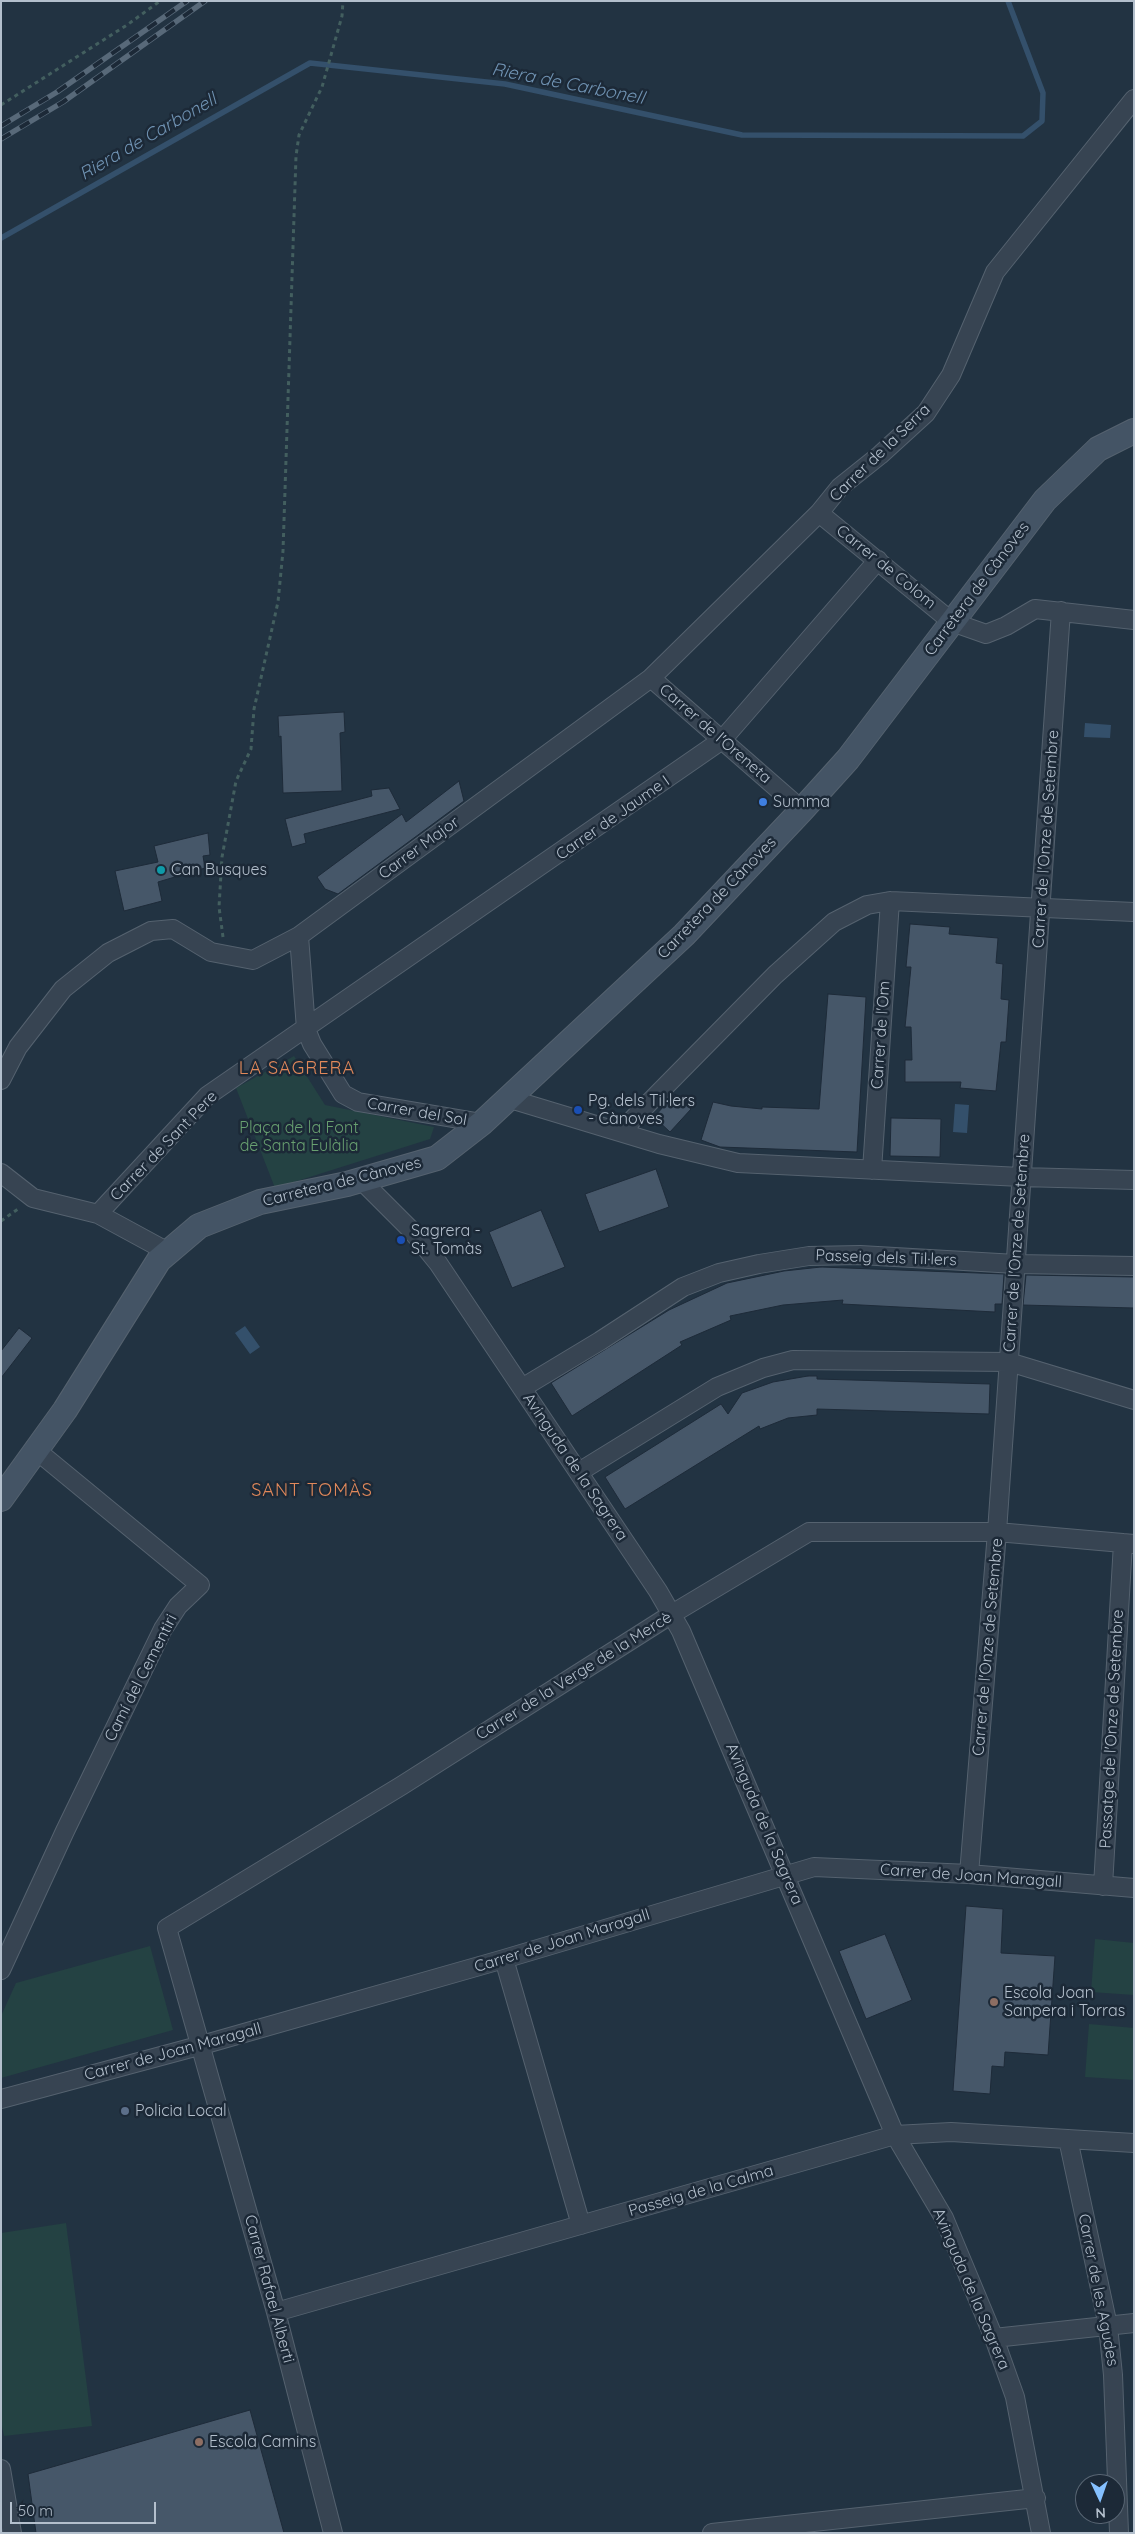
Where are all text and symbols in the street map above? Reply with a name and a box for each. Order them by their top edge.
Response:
water label: Riera de Carbonell [490,59,646,109]
water label: Riera de Carbonell [76,89,220,185]
street label: Carrer de la Serra [826,400,934,506]
street label: Carretera de Cànoves [920,518,1034,660]
street label: Carrer de Colom [832,521,940,613]
street label: Carrer de l'Oreneta [655,680,775,788]
street label: Carrer de l'Onze de Setembre [1029,729,1063,949]
street label: Carrer de Jaume I [552,772,674,864]
place label: Summa [773,792,830,812]
marker: Summa [757,796,769,808]
street label: Carrer Major [375,812,463,884]
street label: Carretera de Cànoves [654,833,780,963]
place label: Can Busques [171,860,267,880]
marker: Can Busques [155,864,167,876]
street label: Carrer de l'Om [868,980,894,1090]
district label: LA SAGRERA [238,1058,356,1080]
street label: Carrer de Sant Pere [106,1087,222,1205]
place label: Pg. dels Til·lers - Cànoves [588,1091,695,1129]
street label: Carrer del Sol [366,1094,468,1130]
marker: Pg. dels Til·lers - Cànoves [572,1104,584,1116]
park label: Plaça de la Font de Santa Eulàlia [239,1118,359,1156]
street label: Carrer de l'Onze de Setembre [1000,1133,1034,1353]
street label: Carretera de Cànoves [261,1153,423,1211]
place label: Sagrera - St. Tomàs [411,1221,482,1259]
marker: Sagrera - St. Tomàs [395,1234,407,1246]
street label: Passeig dels Til·lers [815,1246,957,1270]
street label: Avinguda de la Sagrera [518,1390,632,1544]
district label: SANT TOMÀS [250,1480,374,1502]
street label: Carrer de l'Onze de Setembre [969,1537,1007,1757]
street label: Carrer de la Verge de la Mercè [473,1608,675,1744]
street label: Passatge de l'Onze de Setembre [1096,1609,1128,1849]
street label: Camí del Cementiri [101,1611,181,1745]
street label: Avinguda de la Sagrera [721,1740,807,1908]
street label: Carrer de Joan Maragall [879,1860,1063,1892]
street label: Carrer de Joan Maragall [472,1905,652,1977]
place label: Escola Joan Sanpera i Torras [1004,1983,1125,2021]
marker: Escola Joan Sanpera i Torras [988,1996,1000,2008]
street label: Carrer de Joan Maragall [82,2019,264,2085]
place label: Policia Local [135,2101,227,2121]
marker: Policia Local [119,2105,131,2117]
street label: Passeig de la Calma [626,2161,776,2221]
street label: Avinguda de la Sagrera [928,2205,1014,2373]
street label: Carrer de les Agudes [1074,2212,1122,2368]
street label: Carrer Rafael Alberti [240,2213,298,2365]
place label: Escola Camins [209,2432,316,2452]
marker: Escola Camins [193,2436,205,2448]
north arrow [1075,2474,1125,2524]
scale bar [12,2492,159,2524]
text: 50 m [18,2501,53,2520]
text: N [1095,2504,1106,2522]

